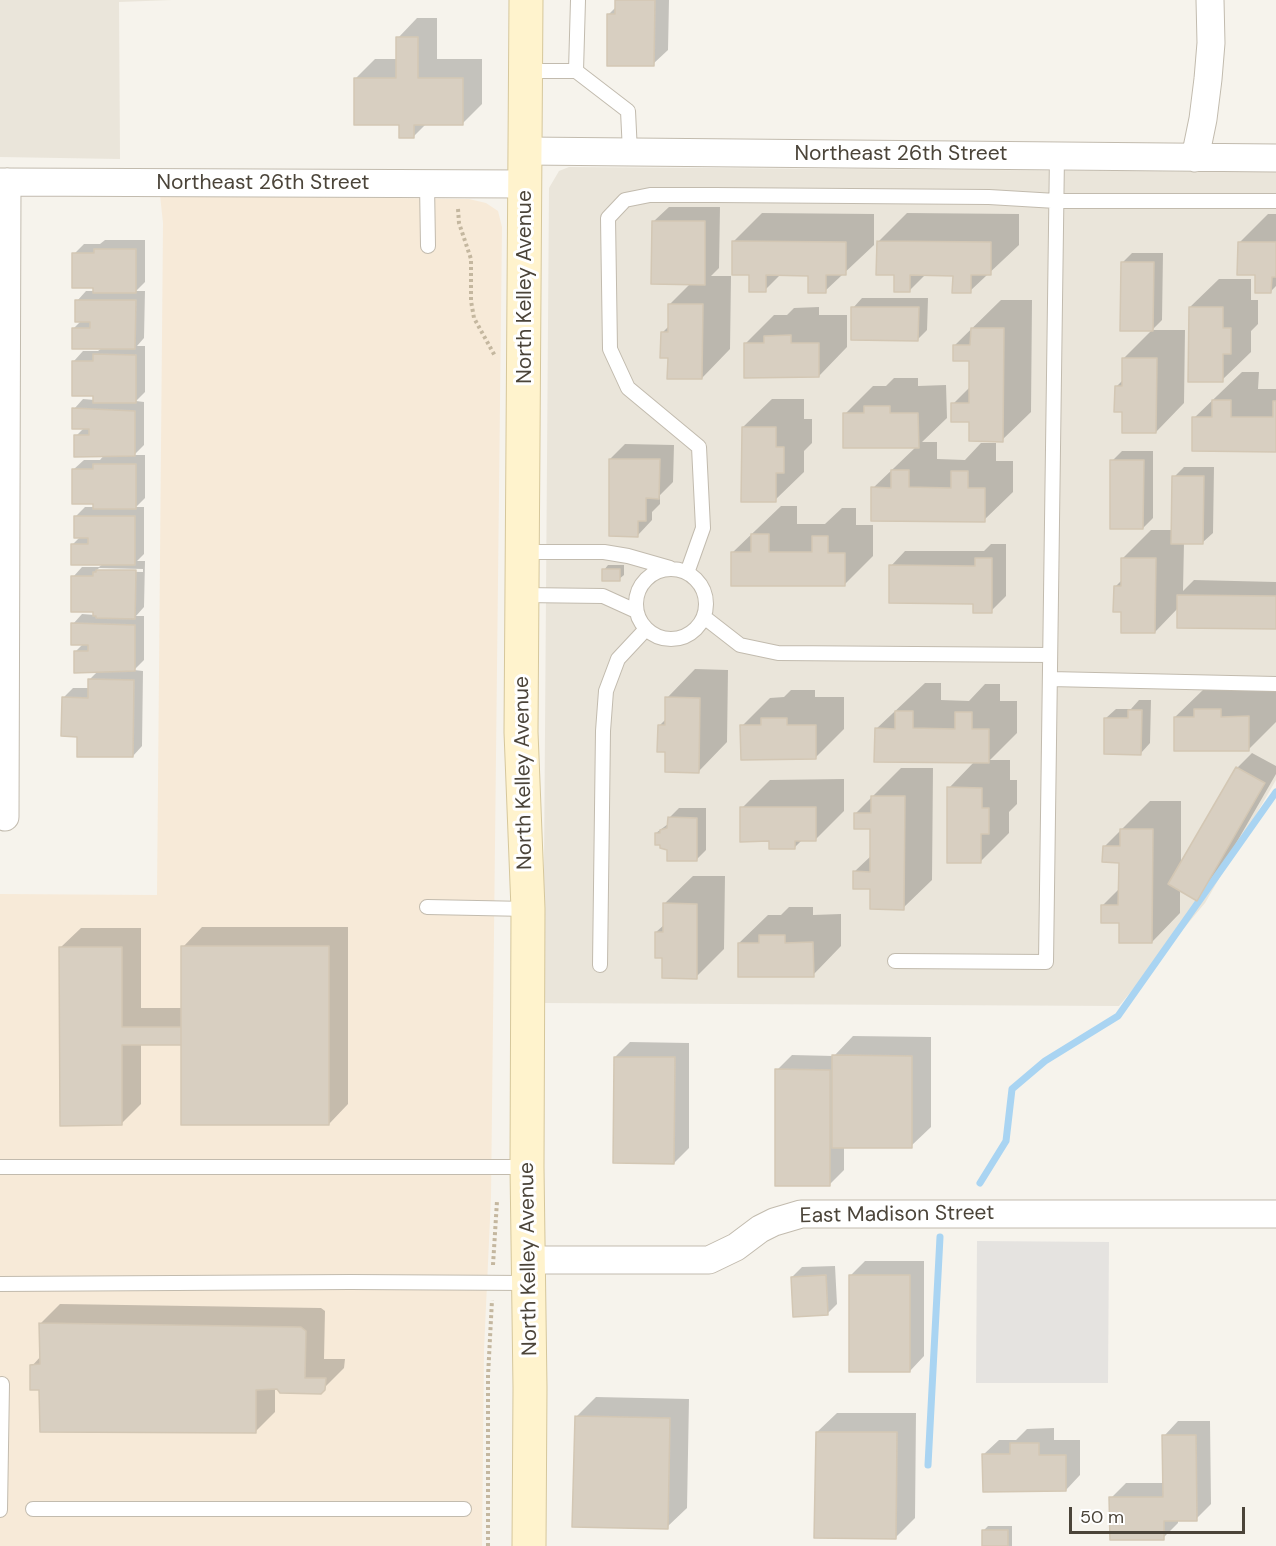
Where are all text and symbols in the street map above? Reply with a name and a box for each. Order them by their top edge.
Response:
street label: Northeast 26th Street [795,141,1007,167]
street label: Northeast 26th Street [157,170,369,196]
street label: North Kelley Avenue [512,190,538,384]
street label: North Kelley Avenue [510,676,538,870]
street label: North Kelley Avenue [515,1162,543,1356]
street label: East Madison Street [799,1201,995,1229]
scale bar [1072,1495,1248,1533]
text: 50 m [1080,1505,1124,1529]

